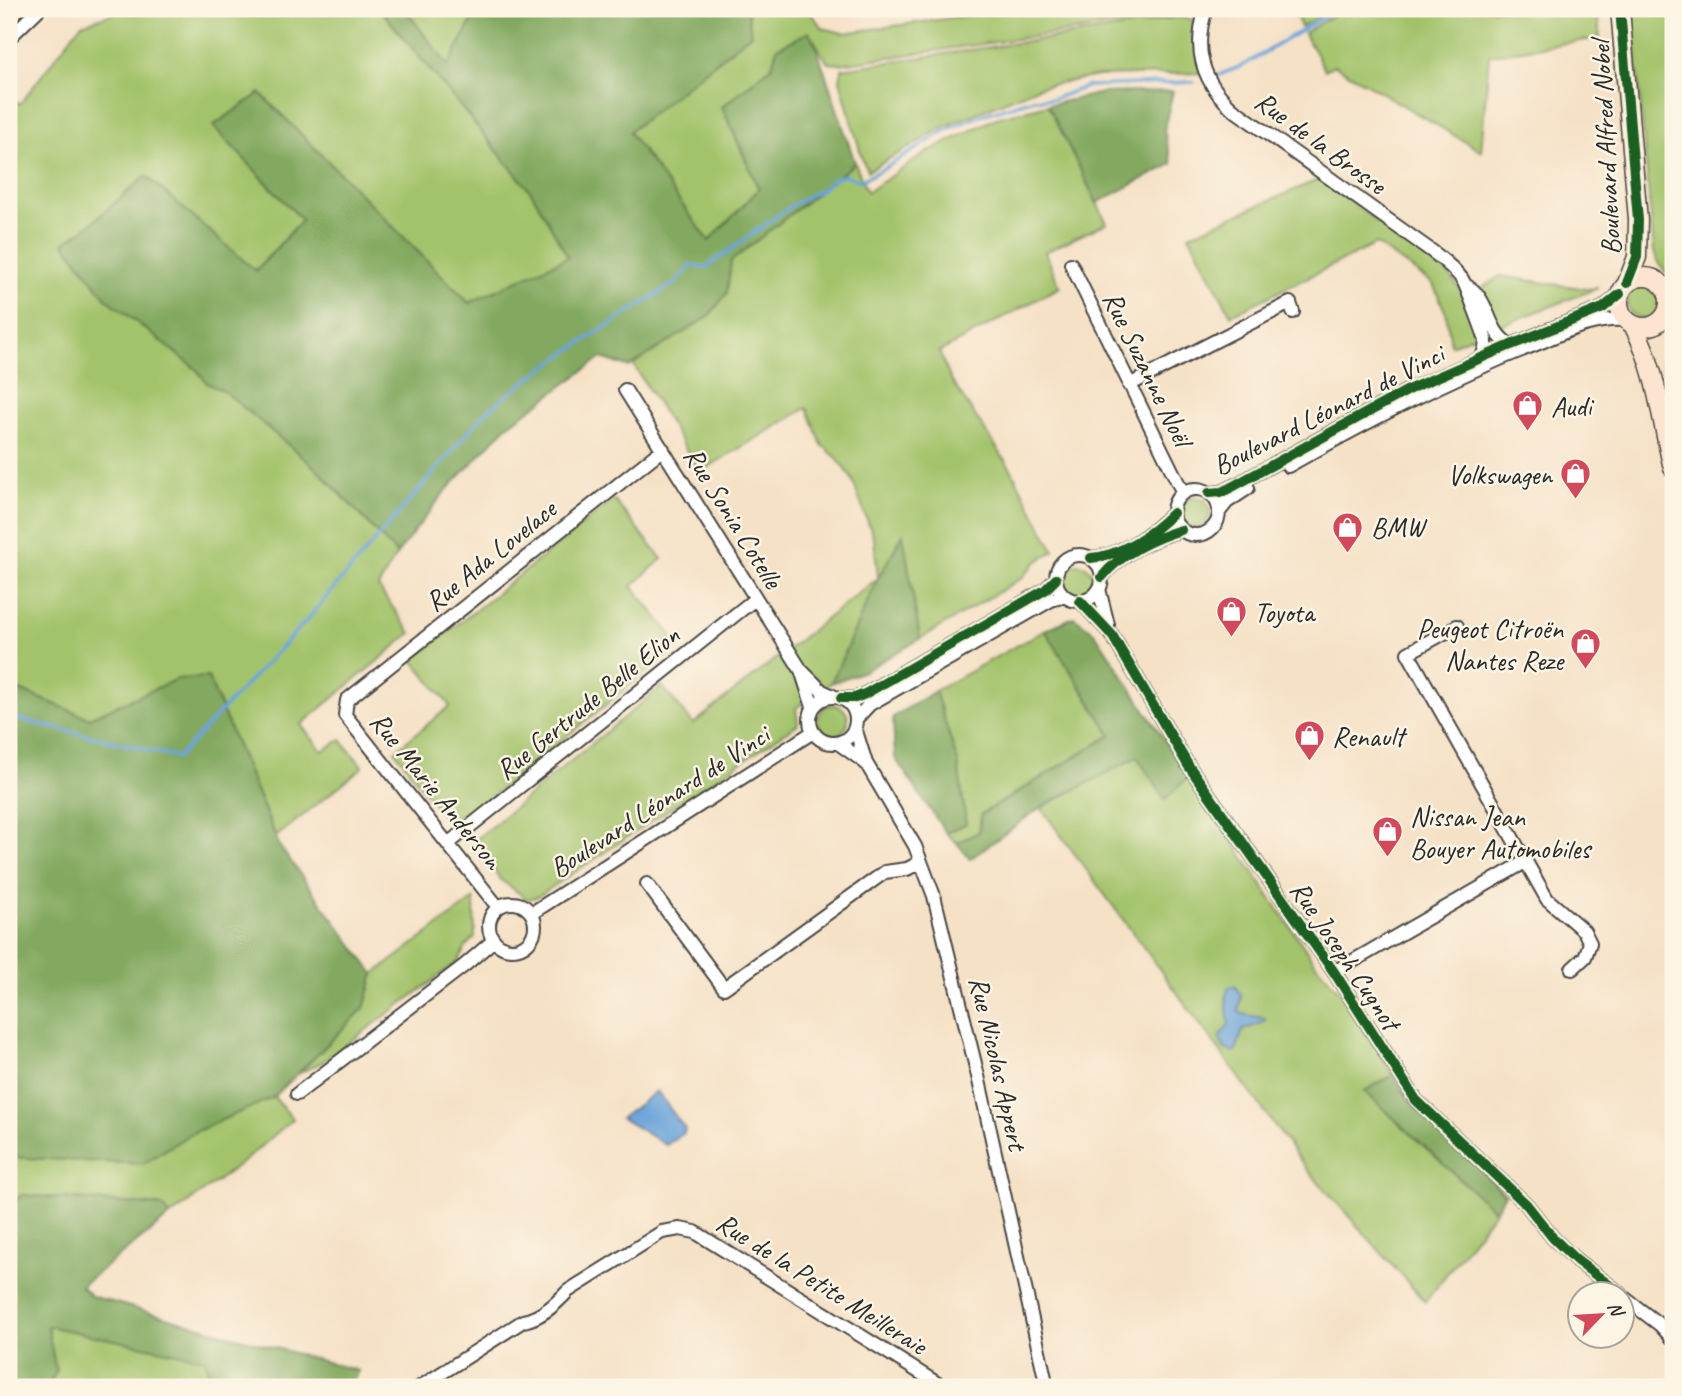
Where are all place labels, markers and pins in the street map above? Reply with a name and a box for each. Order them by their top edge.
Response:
shop icon: Audi [1511,389,1545,433]
place label: Audi [1551,389,1595,424]
place label: Volkswagen [1447,457,1553,492]
shop icon: Volkswagen [1558,457,1592,501]
shop icon: BMW [1331,510,1365,554]
place label: BMW [1371,510,1428,545]
shop icon: Toyota [1214,595,1248,639]
place label: Toyota [1254,595,1317,630]
place label: Peugeot Citroën Nantes Reze [1417,611,1565,678]
shop icon: Peugeot Citroën Nantes Reze [1569,627,1603,671]
shop icon: Renault [1292,719,1326,763]
place label: Renault [1332,719,1408,754]
place label: Nissan Jean Bouyer Automobiles [1410,799,1592,866]
shop icon: Nissan Jean Bouyer Automobiles [1370,815,1404,859]

